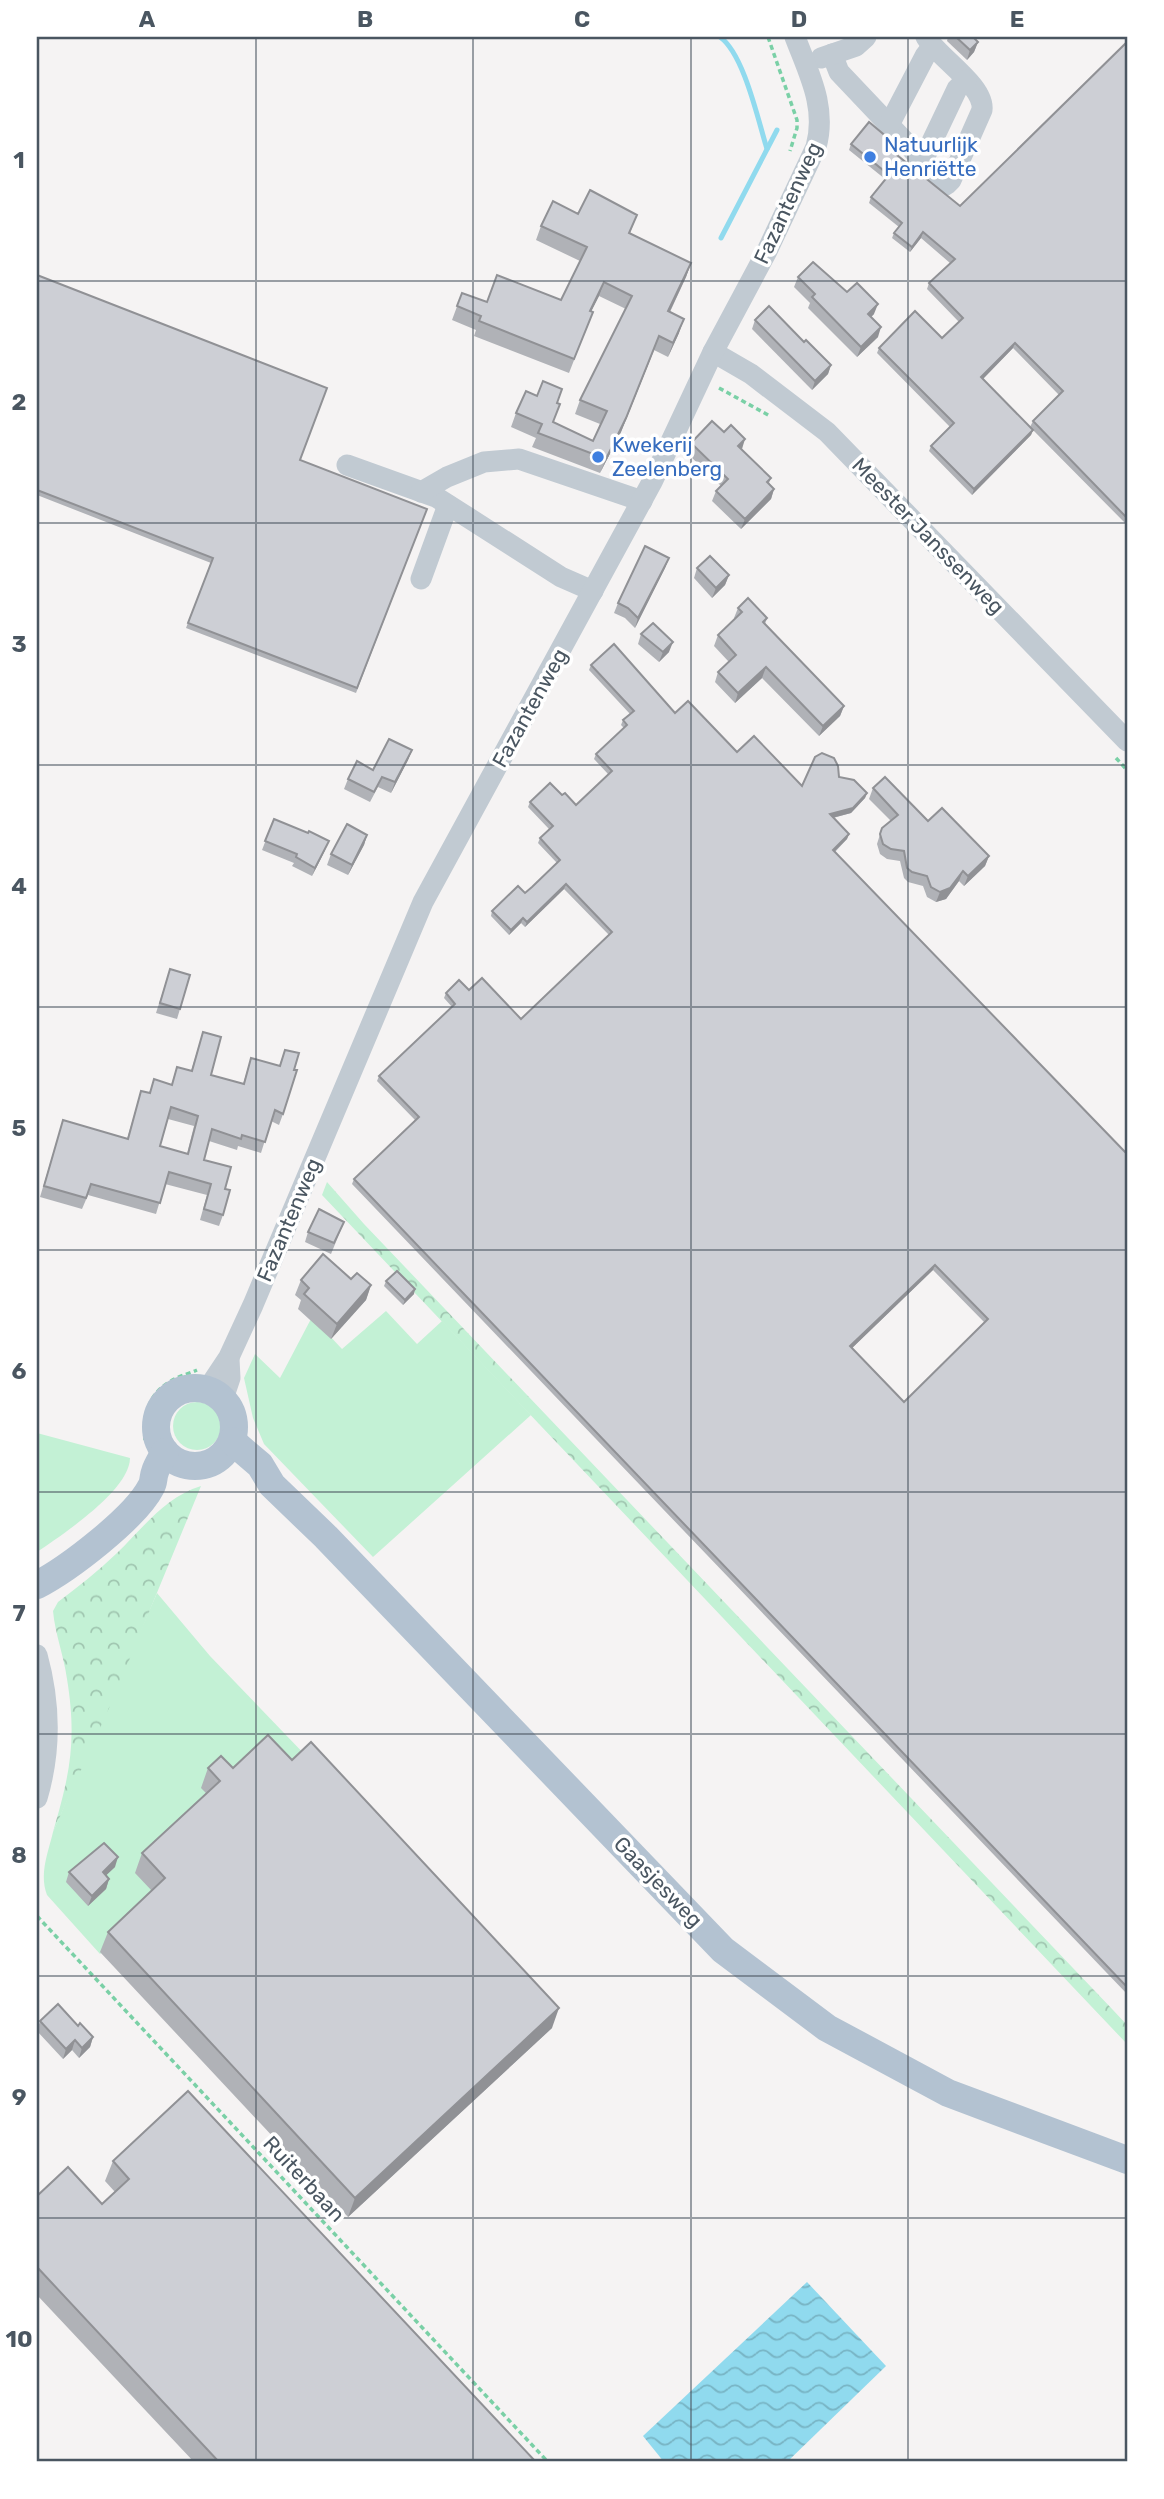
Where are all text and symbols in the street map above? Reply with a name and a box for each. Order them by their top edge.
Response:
text: A [139,5,156,33]
text: B [357,5,373,33]
text: C [574,5,590,33]
text: D [791,5,807,33]
text: E [1010,5,1024,33]
place label: Natuurlijk Henriëtte [884,132,978,181]
street label: Fazantenweg [748,138,827,268]
text: 1 [13,146,25,174]
marker: Natuurlijk Henriëtte [862,149,878,165]
text: 2 [12,388,26,416]
place label: Kwekerij Zeelenberg [612,432,722,481]
marker: Kwekerij Zeelenberg [590,449,606,465]
street label: Meester Janssenweg [847,452,1009,619]
text: 3 [11,630,27,658]
street label: Fazantenweg [487,644,572,771]
text: 4 [11,872,27,900]
text: 5 [12,1114,27,1142]
street label: Fazantenweg [251,1154,326,1285]
text: 6 [12,1357,27,1385]
text: 7 [12,1599,26,1627]
street label: Gaasjesweg [609,1831,708,1932]
text: 8 [11,1841,27,1869]
text: 9 [12,2083,26,2111]
street label: Ruiterbaan [258,2131,350,2227]
text: 10 [5,2325,33,2353]

